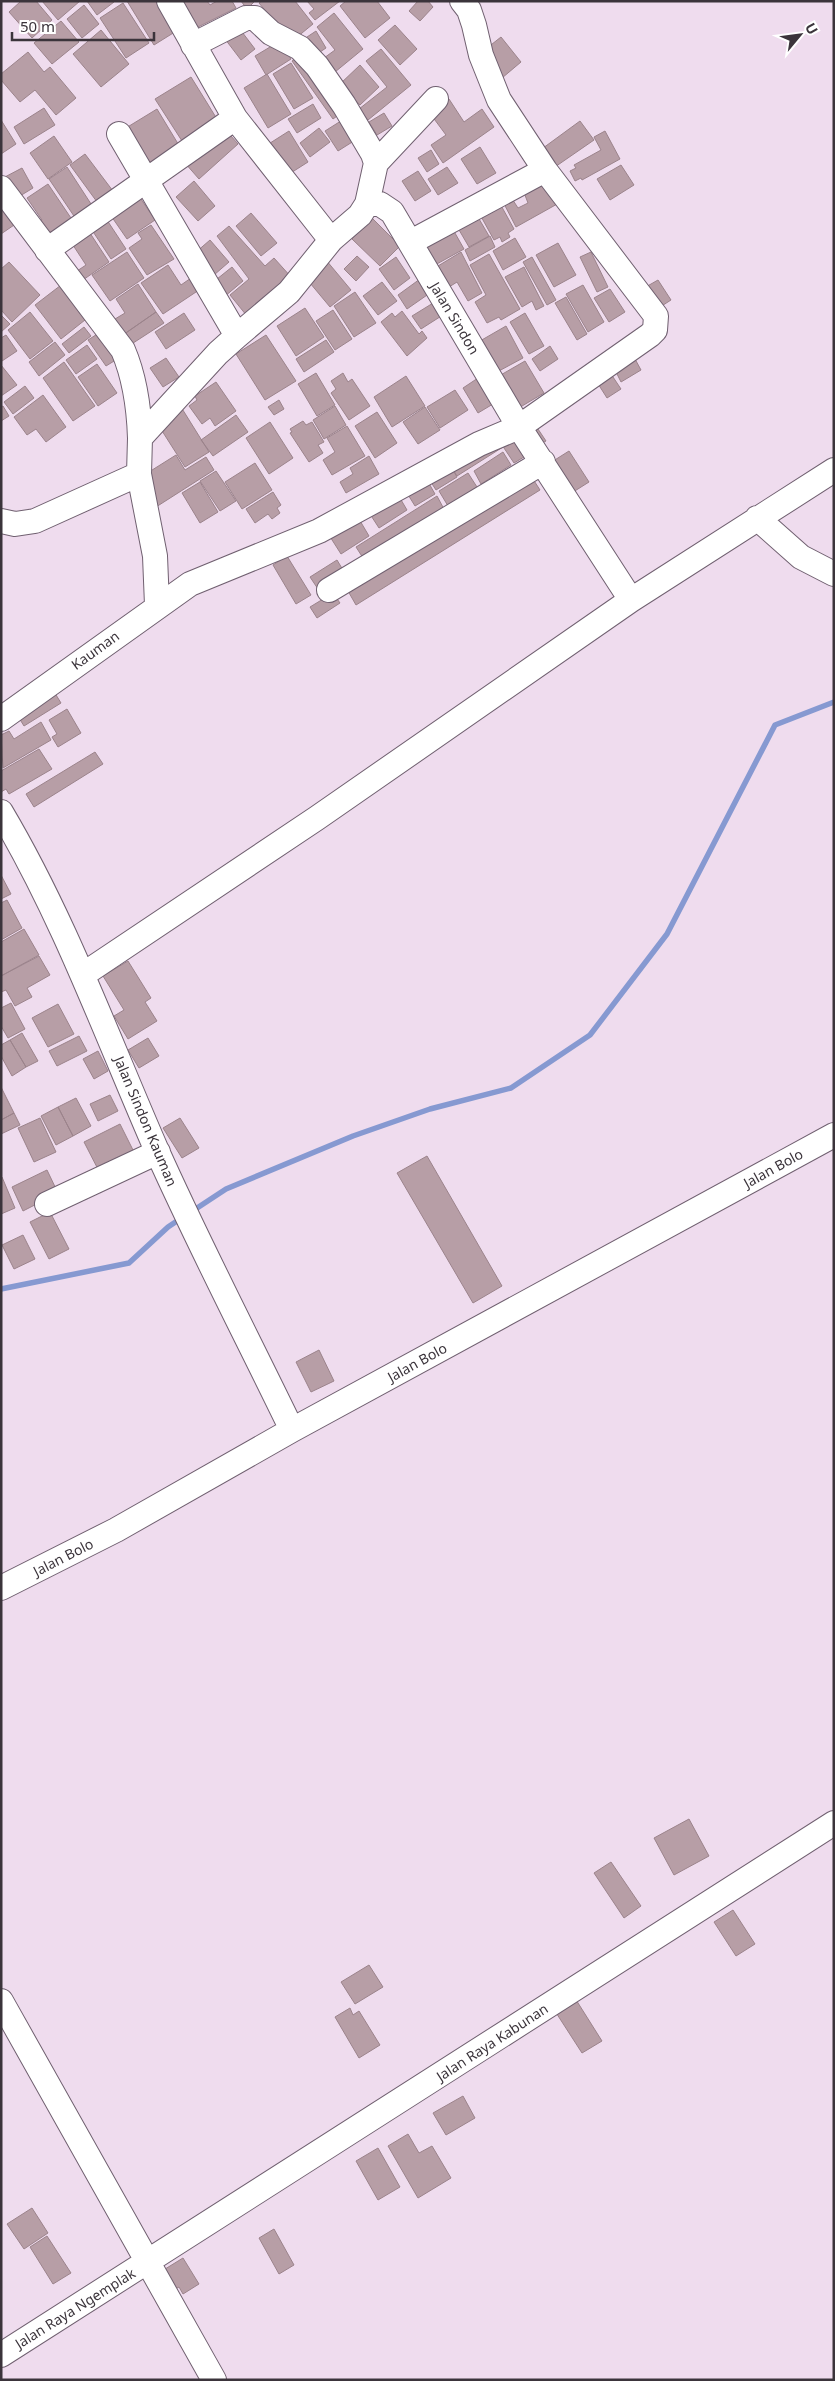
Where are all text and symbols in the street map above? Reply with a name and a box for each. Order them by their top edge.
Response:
scale bar [12,10,155,42]
north arrow [775,10,825,60]
text: 50 m [20,16,55,36]
text: U [801,19,823,38]
street label: Jalan Sindon [425,277,484,358]
street label: Kauman [67,626,123,674]
street label: Jalan Sindon Kauman [109,1051,182,1189]
street label: Jalan Bolo [738,1144,806,1193]
street label: Jalan Bolo [382,1338,450,1387]
street label: Jalan Bolo [28,1534,96,1581]
street label: Jalan Raya Kabunan [431,1999,552,2086]
street label: Jalan Raya Ngemplak [10,2263,139,2354]

